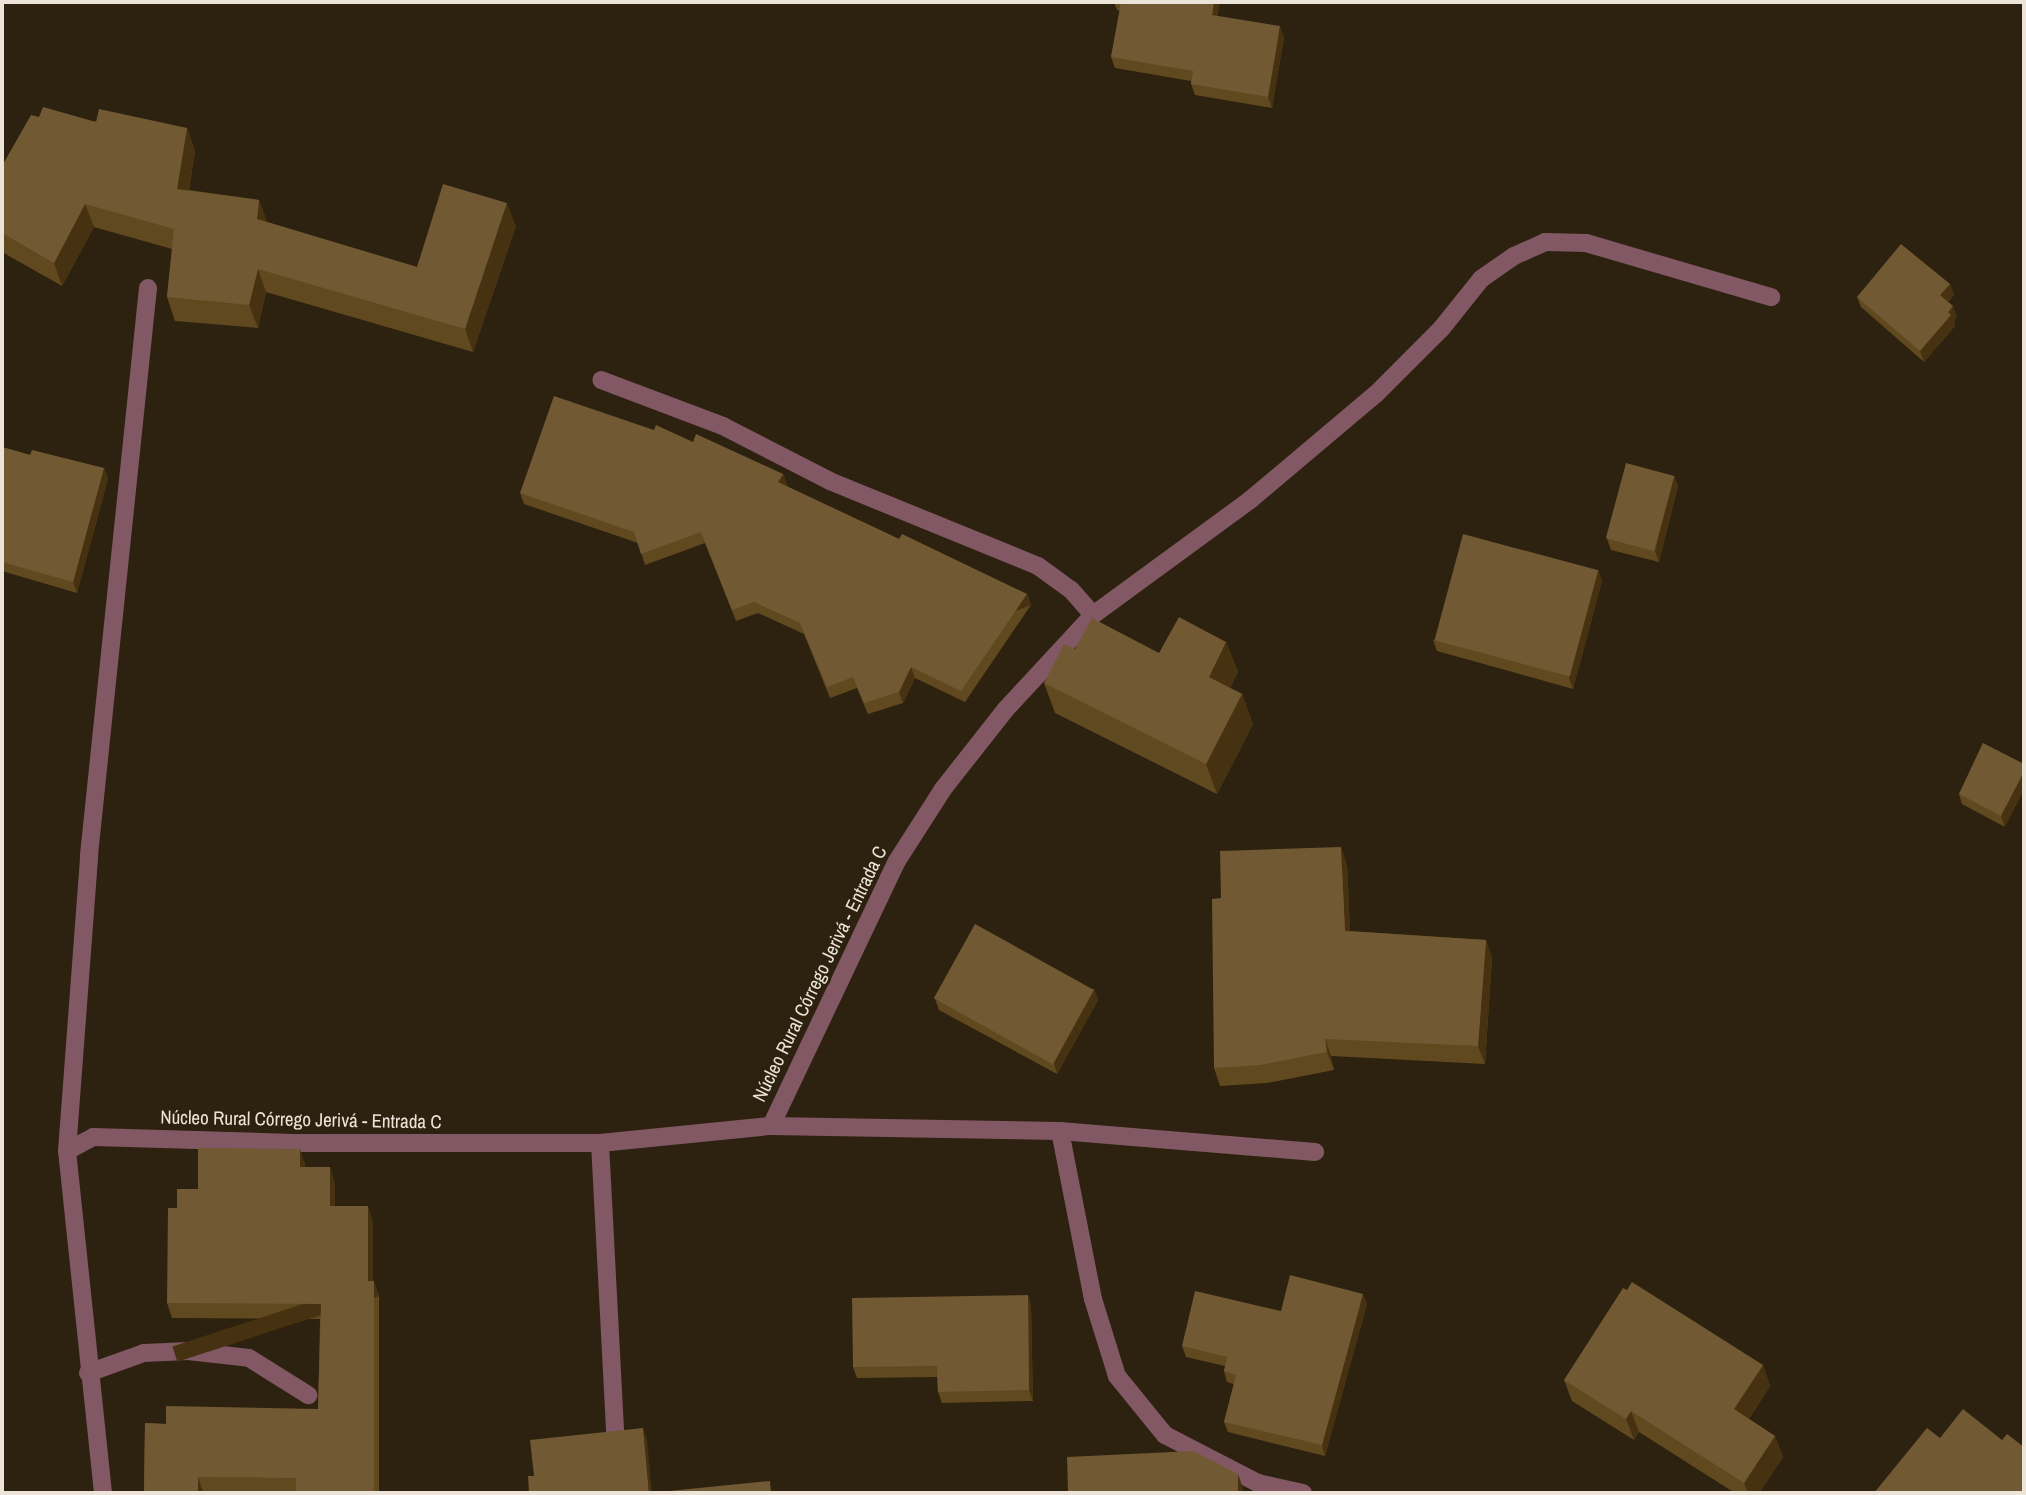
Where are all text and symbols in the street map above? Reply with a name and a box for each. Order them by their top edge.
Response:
street label: Núcleo Rural Córrego Jerivá - Entrada C [748,843,892,1105]
street label: Núcleo Rural Córrego Jerivá - Entrada C [160,1106,442,1134]

